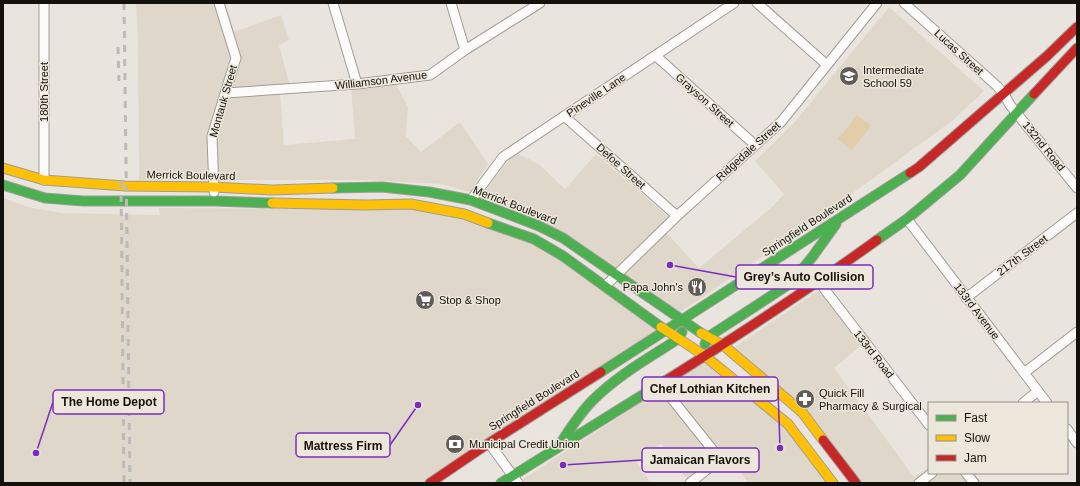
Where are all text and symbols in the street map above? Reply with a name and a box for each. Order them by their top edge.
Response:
street label: Lucas Street [932,27,986,77]
street label: 180th Street [38,62,50,122]
street label: Montauk Street [207,63,239,139]
place label: Intermediate School 59 [863,64,924,89]
school or university icon: Intermediate School 59 [838,65,860,87]
street label: Williamson Avenue [334,68,428,92]
street label: Pineville Lane [564,71,628,119]
street label: Grayson Street [673,71,737,129]
street label: Ridgedale Street [714,119,782,183]
street label: 132nd Road [1020,119,1068,173]
street label: Defoe Street [594,141,648,191]
street label: Merrick Boulevard [147,168,235,182]
street label: Merrick Boulevard [471,184,559,226]
street label: Springfield Boulevard [760,191,854,259]
street label: 217th Street [994,232,1050,278]
callout: Grey’s Auto Collision [736,265,873,289]
text: Grey’s Auto Collision [743,270,865,284]
restaurant icon: Papa John's [686,276,708,298]
street label: 133rd Avenue [952,280,1002,342]
place label: Papa John's [623,281,683,293]
supermarket icon: Stop & Shop [414,289,436,311]
place label: Stop & Shop [439,294,501,306]
street label: 133rd Road [852,328,896,380]
street label: Springfield Boulevard [486,367,582,433]
callout: Chef Lothian Kitchen [642,377,778,401]
text: Chef Lothian Kitchen [650,382,770,396]
place label: Quick Fill Pharmacy & Surgical [819,387,922,412]
pharmacy icon: Quick Fill Pharmacy & Surgical [794,388,816,410]
callout: The Home Depot [53,390,164,414]
text: The Home Depot [61,395,157,409]
legend [928,402,1068,474]
text: Fast [964,411,988,425]
text: Slow [964,431,990,445]
callout: Mattress Firm [296,433,390,457]
bank icon: Municipal Credit Union [444,433,466,455]
place label: Municipal Credit Union [469,438,580,450]
text: Mattress Firm [304,439,382,453]
callout: Jamaican Flavors [642,448,759,472]
text: Jam [964,451,987,465]
text: Jamaican Flavors [650,453,751,467]

